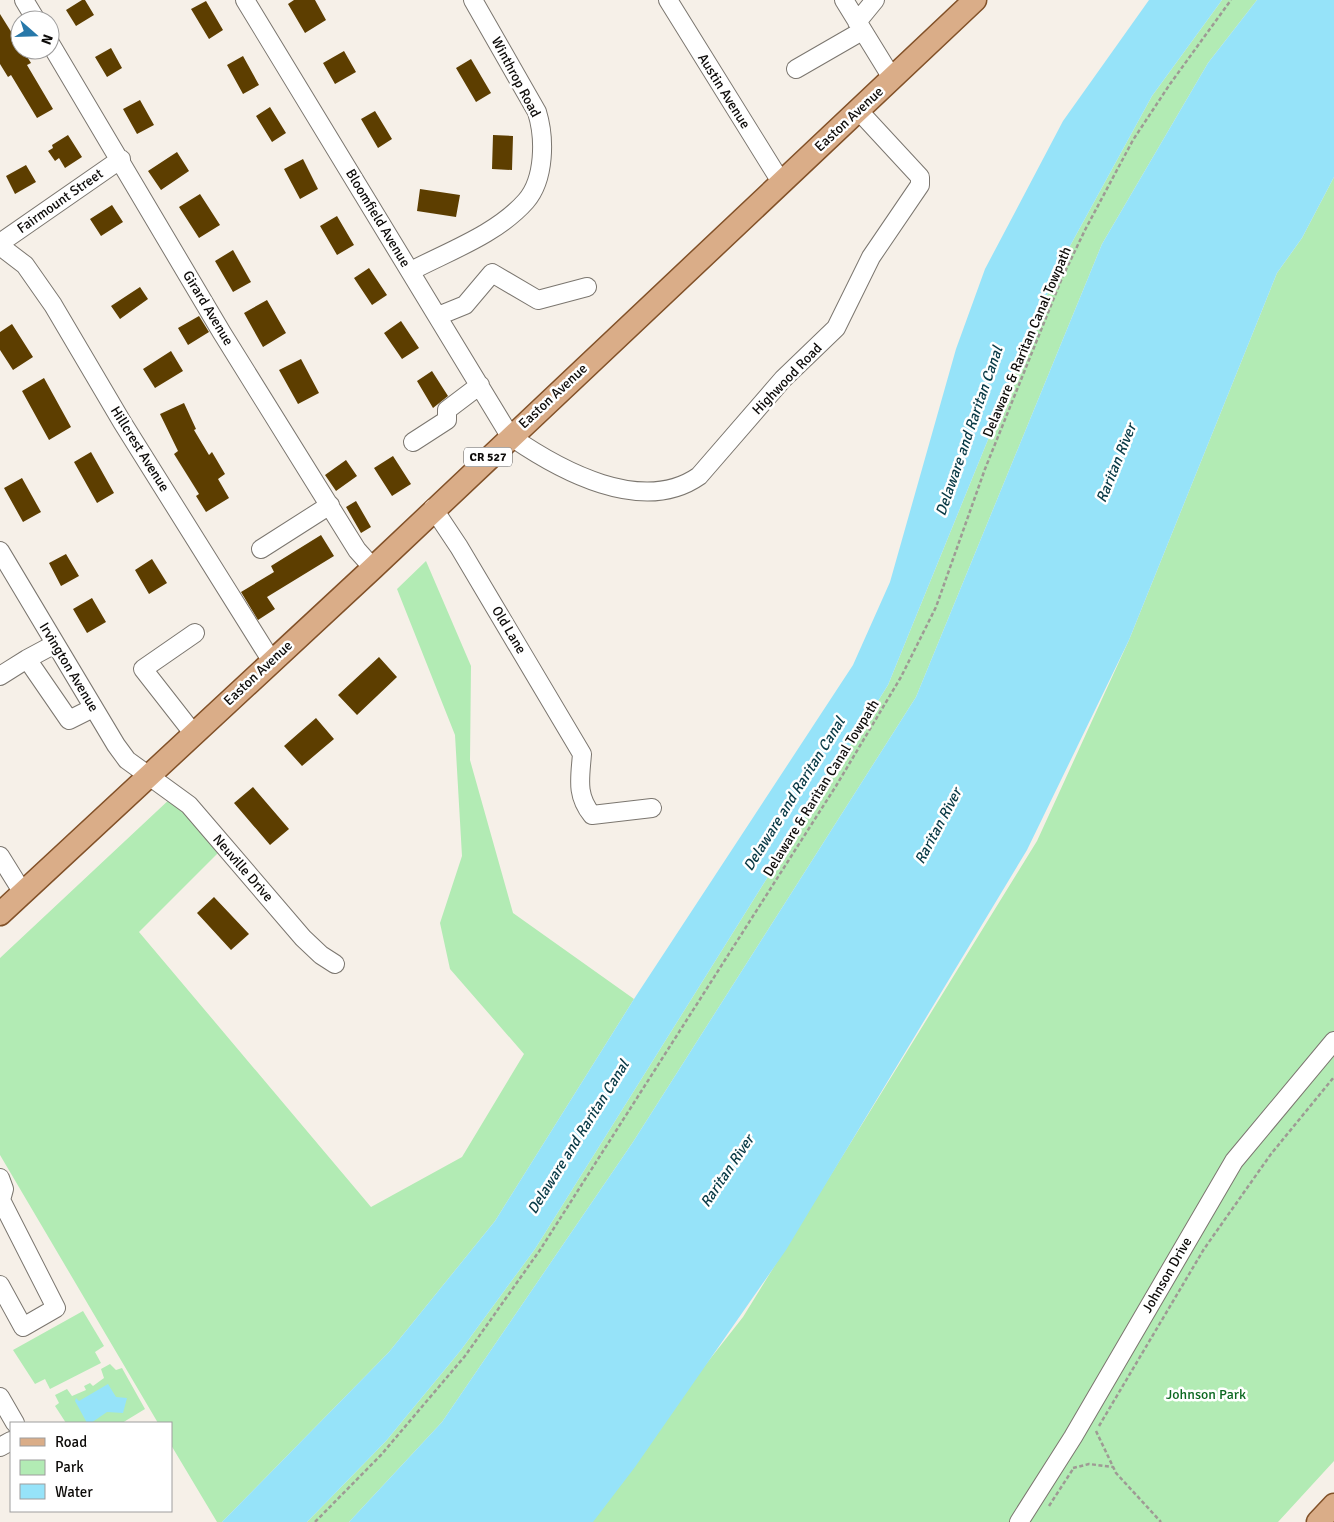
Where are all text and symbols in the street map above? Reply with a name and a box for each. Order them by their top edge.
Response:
north arrow [10,10,60,60]
text: N [37,32,56,47]
street label: Winthrop Road [488,34,544,120]
street label: Austin Avenue [694,50,754,132]
street label: Easton Avenue [811,83,887,155]
street label: Fairmount Street [14,165,106,237]
street label: Bloomfield Avenue [342,166,414,270]
street label: Delaware & Raritan Canal Towpath [979,244,1075,440]
street label: Girard Avenue [179,268,237,348]
street label: Highwood Road [749,340,825,418]
water label: Delaware and Raritan Canal [932,342,1007,518]
street label: Easton Avenue [515,360,591,432]
street label: Hillcrest Avenue [107,403,173,495]
water label: Raritan River [1092,419,1141,505]
road number: CR 527 [464,448,512,467]
street label: Old Lane [488,603,530,657]
street label: Irvington Avenue [36,619,102,715]
street label: Easton Avenue [220,637,296,709]
street label: Delaware & Raritan Canal Towpath [759,696,883,880]
water label: Delaware and Raritan Canal [739,712,850,874]
water label: Raritan River [911,783,967,867]
street label: Neuville Drive [209,831,277,905]
water label: Delaware and Raritan Canal [523,1055,634,1217]
water label: Raritan River [696,1129,759,1211]
street label: Johnson Drive [1139,1234,1195,1316]
park label: Johnson Park [1166,1386,1246,1403]
legend [10,1422,172,1512]
text: Road [55,1433,87,1451]
text: Park [55,1458,84,1476]
text: Water [55,1483,93,1501]

